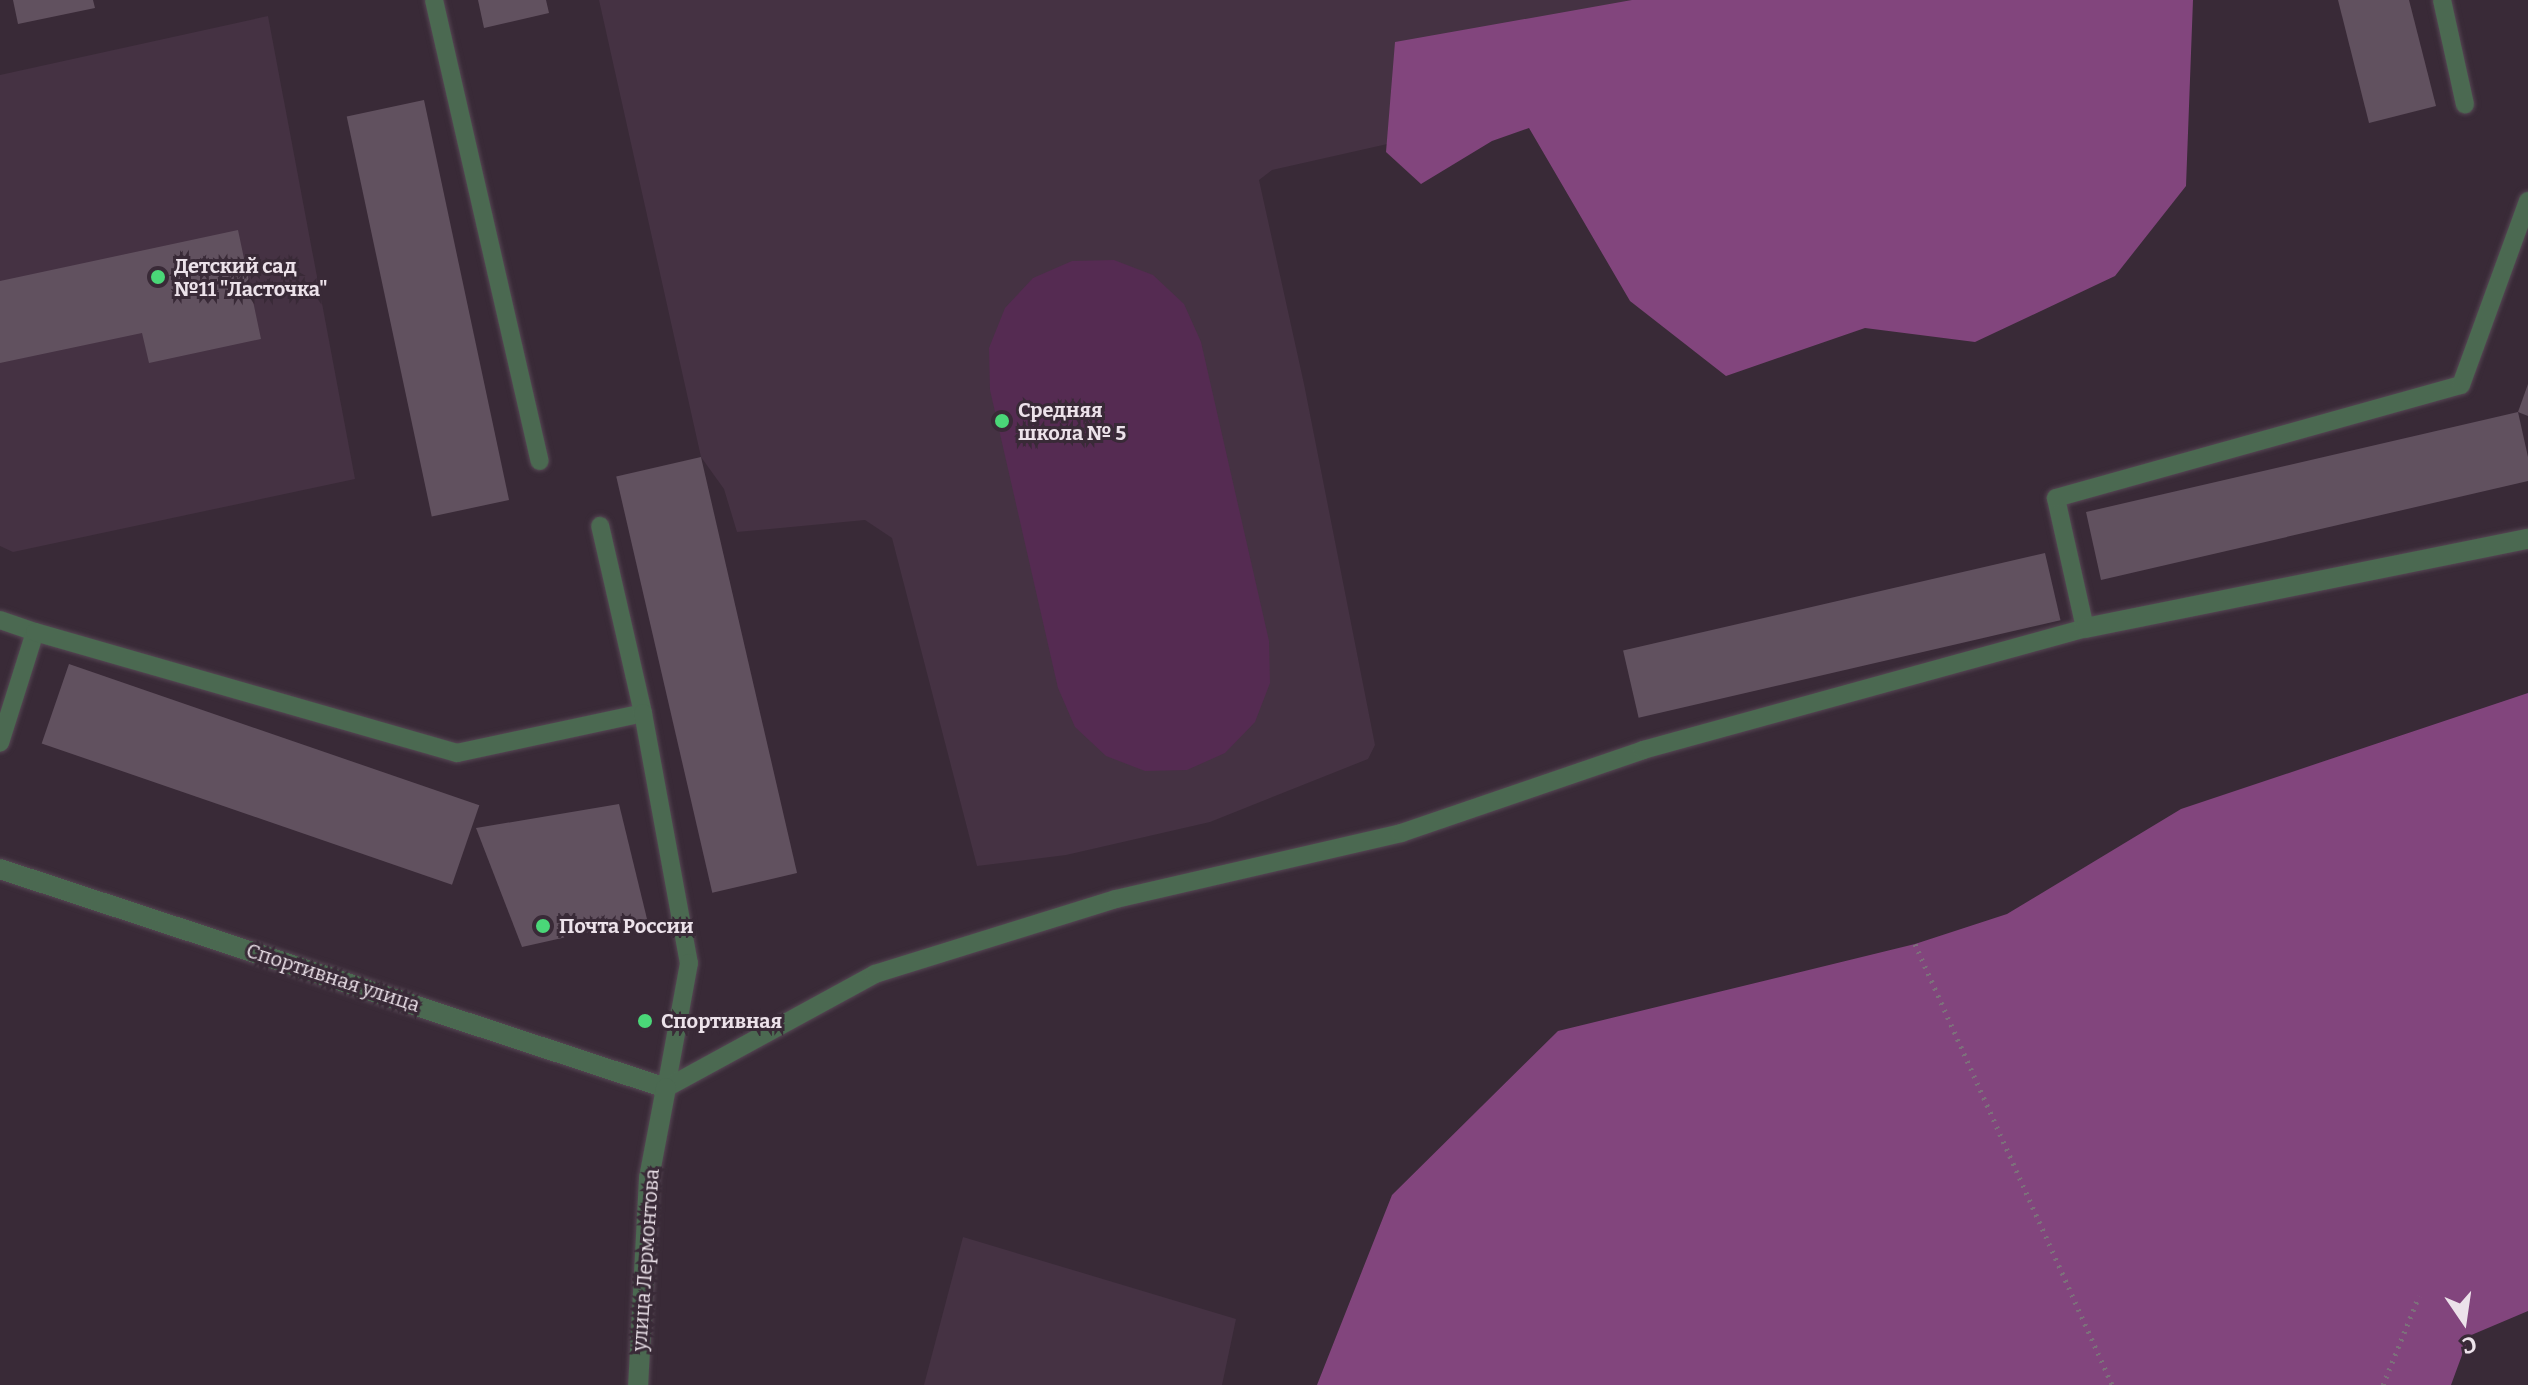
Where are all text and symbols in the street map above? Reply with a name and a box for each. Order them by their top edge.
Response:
place label: Детский сад №11 "Ласточка" [174,254,328,301]
marker: Детский сад №11 "Ласточка" [149,268,167,286]
place label: Средняя школа № 5 [1018,398,1126,445]
marker: Средняя школа № 5 [993,412,1011,430]
place label: Почта России [559,914,693,938]
marker: Почта России [534,917,552,935]
street label: Спортивная улица [243,939,423,1017]
place label: Спортивная [661,1009,782,1033]
marker: Спортивная [636,1012,654,1030]
street label: улица Лермонтова [628,1168,664,1352]
north arrow [2424,1281,2504,1361]
text: С [2460,1330,2479,1360]

